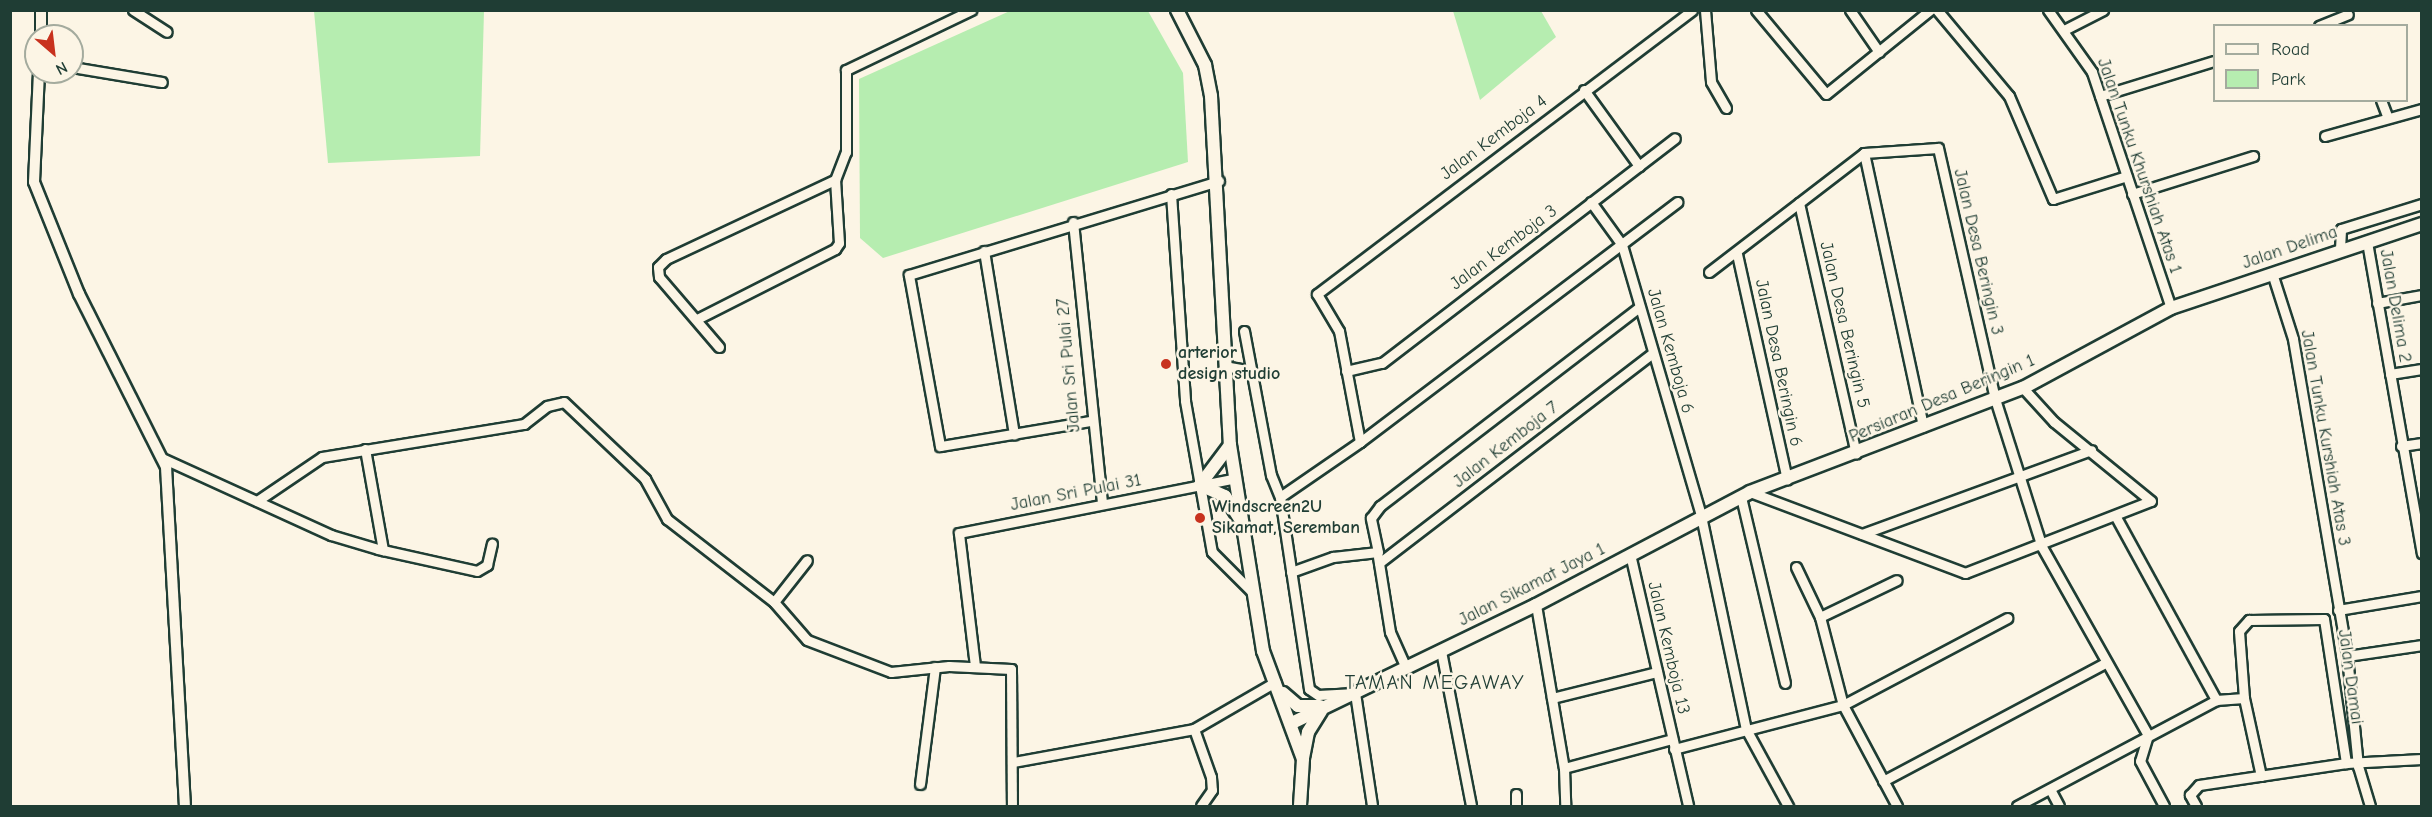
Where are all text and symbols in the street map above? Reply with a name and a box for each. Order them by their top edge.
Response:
north arrow [24,24,84,84]
legend [2213,24,2408,102]
text: Road [2271,39,2310,60]
street label: Jalan Tunku Khurshiah Atas 1 [2092,55,2186,277]
text: N [53,58,70,79]
text: Park [2271,69,2305,90]
street label: Jalan Kemboja 4 [1436,91,1552,185]
street label: Jalan Desa Beringin 3 [1948,167,2008,337]
street label: Jalan Kemboja 3 [1446,201,1562,295]
street label: Jalan Delima [2240,222,2340,274]
street label: Jalan Desa Beringin 5 [1814,240,1874,410]
street label: Jalan Delima 2 [2374,248,2416,364]
street label: Jalan Desa Beringin 6 [1750,277,1806,449]
street label: Jalan Kemboja 6 [1642,286,1698,416]
street label: Jalan Sri Pulai 27 [1052,297,1086,433]
street label: Jalan Tunku Kurshiah Atas 3 [2295,328,2355,548]
place label: arterior design studio [1178,343,1280,386]
street label: Persiaran Desa Beringin 1 [1846,350,2038,448]
marker: arterior design studio [1159,357,1173,371]
street label: Jalan Kemboja 7 [1449,397,1563,493]
street label: Jalan Sri Pulai 31 [1009,470,1143,516]
place label: Windscreen2U Sikamat, Seremban [1212,497,1360,540]
marker: Windscreen2U Sikamat, Seremban [1193,511,1207,525]
street label: Jalan Sikamat Jaya 1 [1455,539,1609,631]
street label: Jalan Kemboja 13 [1642,580,1694,716]
street label: Jalan Damai [2333,628,2367,726]
district label: TAMAN MEGAWAY [1345,670,1525,694]

